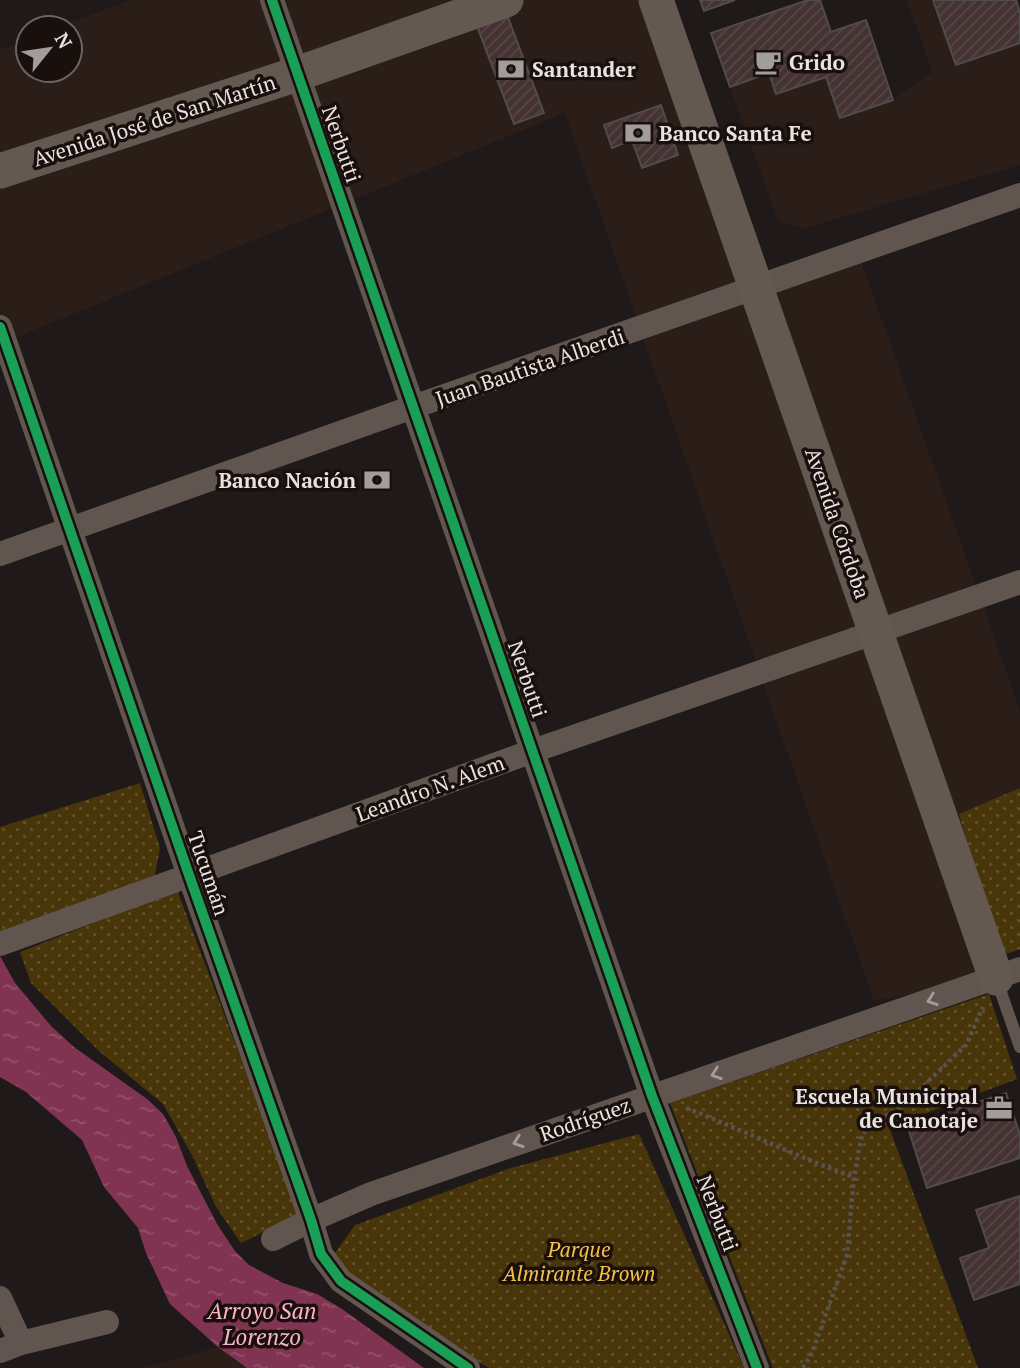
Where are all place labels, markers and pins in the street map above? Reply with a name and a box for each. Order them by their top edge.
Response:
cafe icon: Grido [753,47,783,77]
place label: Grido [789,48,845,76]
bank icon: Santander [496,54,526,84]
place label: Santander [532,55,635,83]
bank icon: Banco Santa Fe [623,118,653,148]
place label: Banco Santa Fe [659,119,812,147]
bank icon: Banco Nación [362,465,392,495]
place label: Banco Nación [218,466,356,494]
place label: Escuela Municipal de Canotaje [795,1082,978,1134]
office icon: Escuela Municipal de Canotaje [984,1093,1014,1123]

